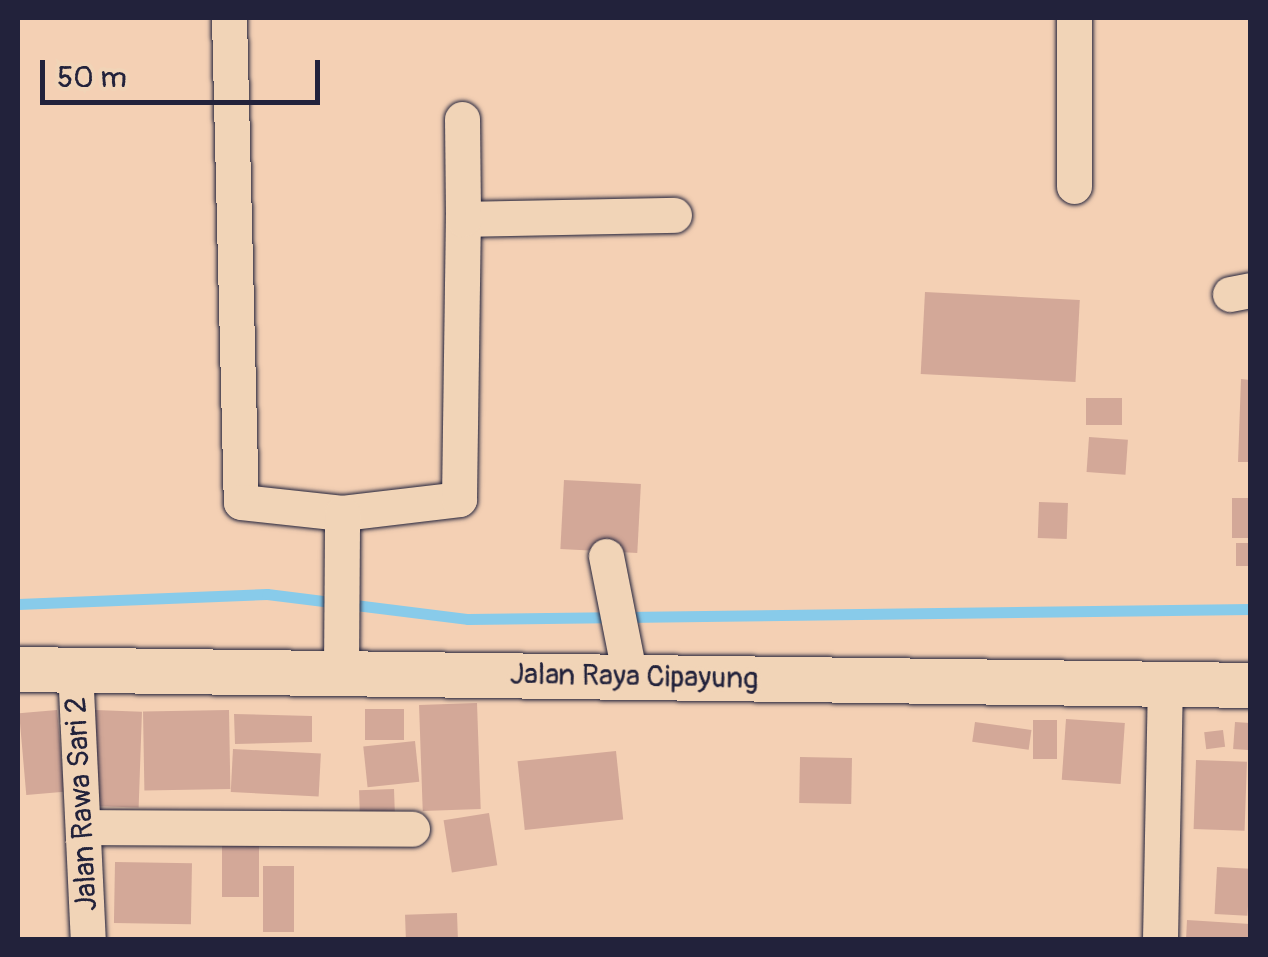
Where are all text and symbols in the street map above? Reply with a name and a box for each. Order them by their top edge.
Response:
scale bar [45,40,325,102]
text: 50 m [57,59,127,96]
street label: Jalan Raya Cipayung [509,657,759,697]
street label: Jalan Rawa Sari 2 [58,696,106,912]

